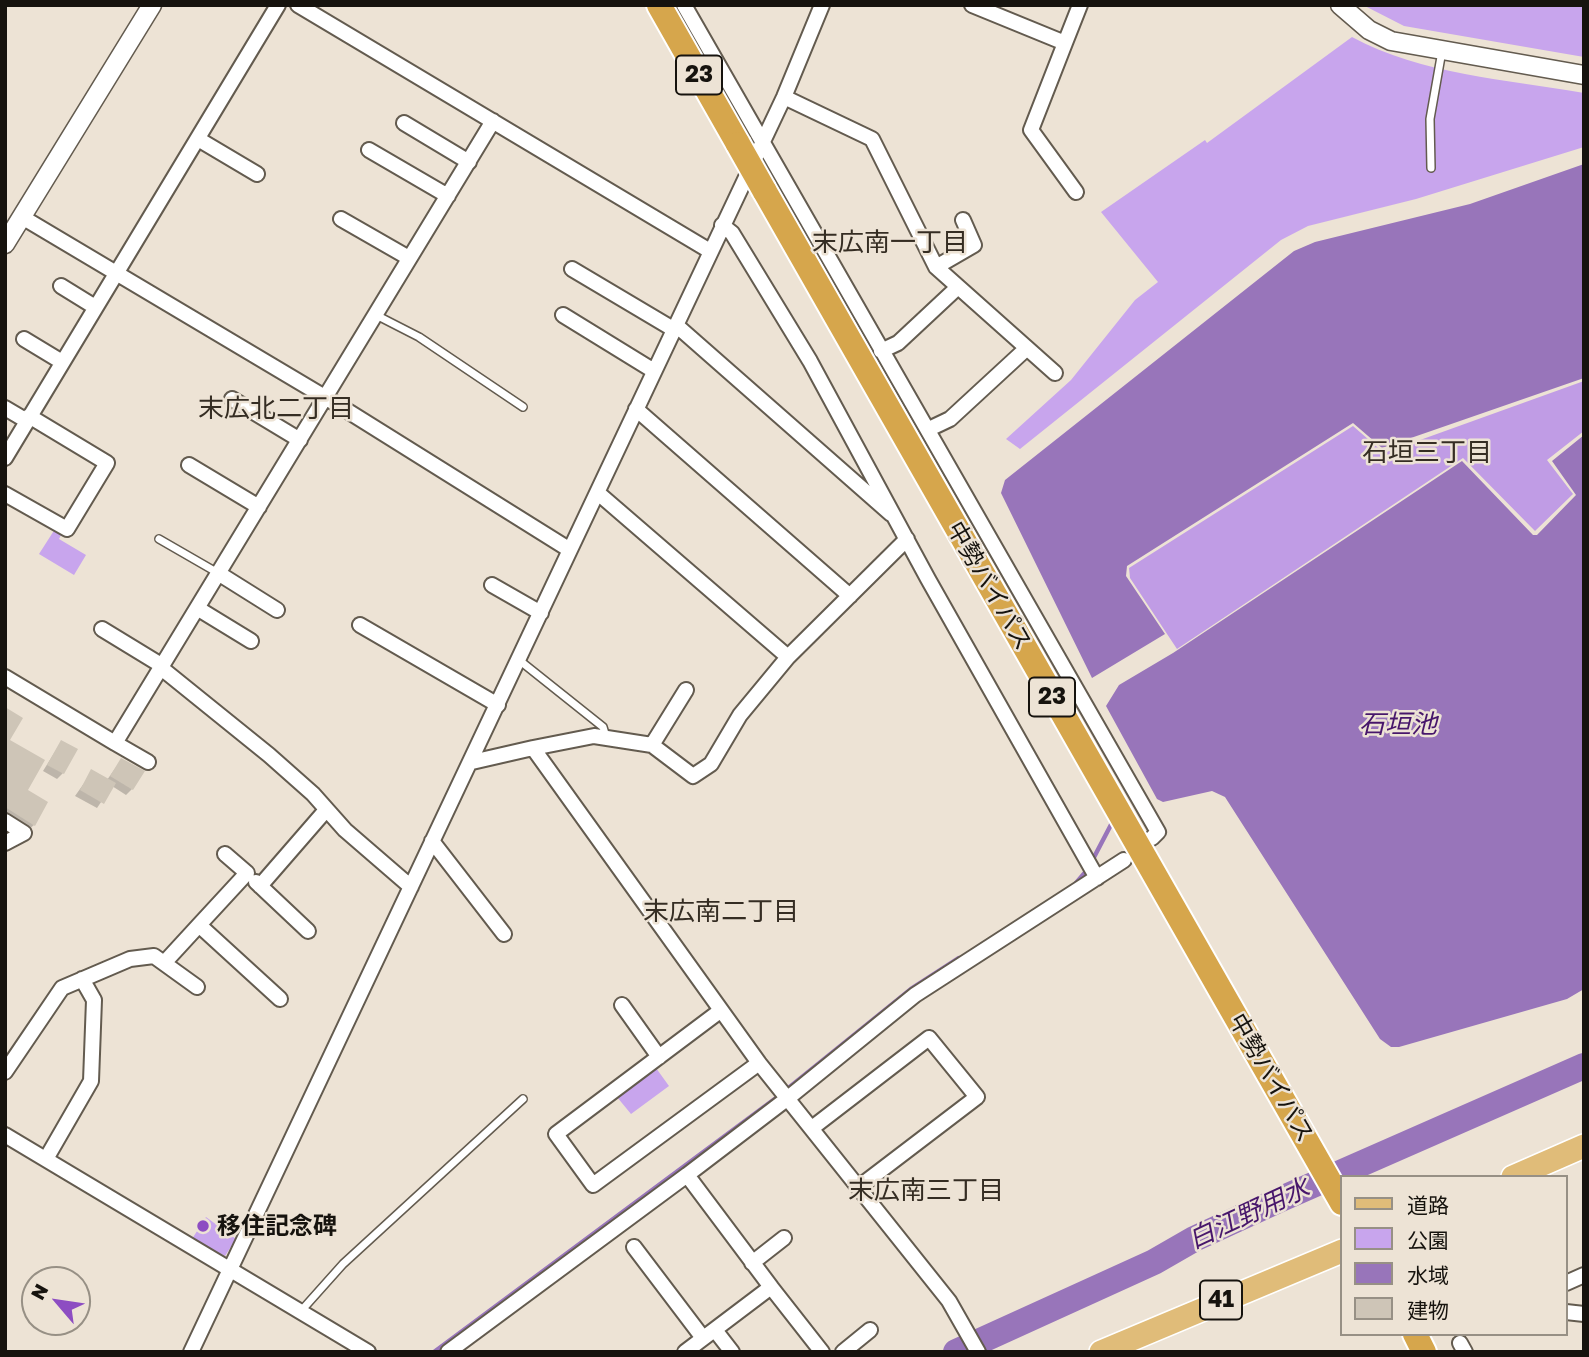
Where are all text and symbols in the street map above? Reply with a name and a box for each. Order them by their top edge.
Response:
road number: 23 [676,55,722,94]
district label: 末広南一丁目 [812,227,968,259]
district label: 末広北二丁目 [198,393,354,425]
district label: 石垣三丁目 [1362,437,1492,469]
street label: 中勢バイパス [941,516,1037,656]
road number: 23 [1029,678,1075,716]
water label: 石垣池 [1359,709,1437,741]
district label: 末広南二丁目 [643,896,799,928]
street label: 中勢バイパス [1223,1008,1319,1148]
water label: 白江野用水 [1183,1172,1315,1256]
district label: 末広南三丁目 [848,1175,1004,1207]
legend [1340,1175,1568,1336]
text: 道路 [1407,1192,1449,1218]
place label: 移住記念碑 [217,1212,337,1240]
marker: 移住記念碑 [195,1218,211,1234]
text: 公園 [1407,1227,1449,1253]
text: 水域 [1407,1262,1449,1288]
north arrow [21,1266,91,1336]
text: N [25,1280,53,1303]
road number: 41 [1200,1280,1242,1320]
text: 建物 [1407,1297,1449,1323]

